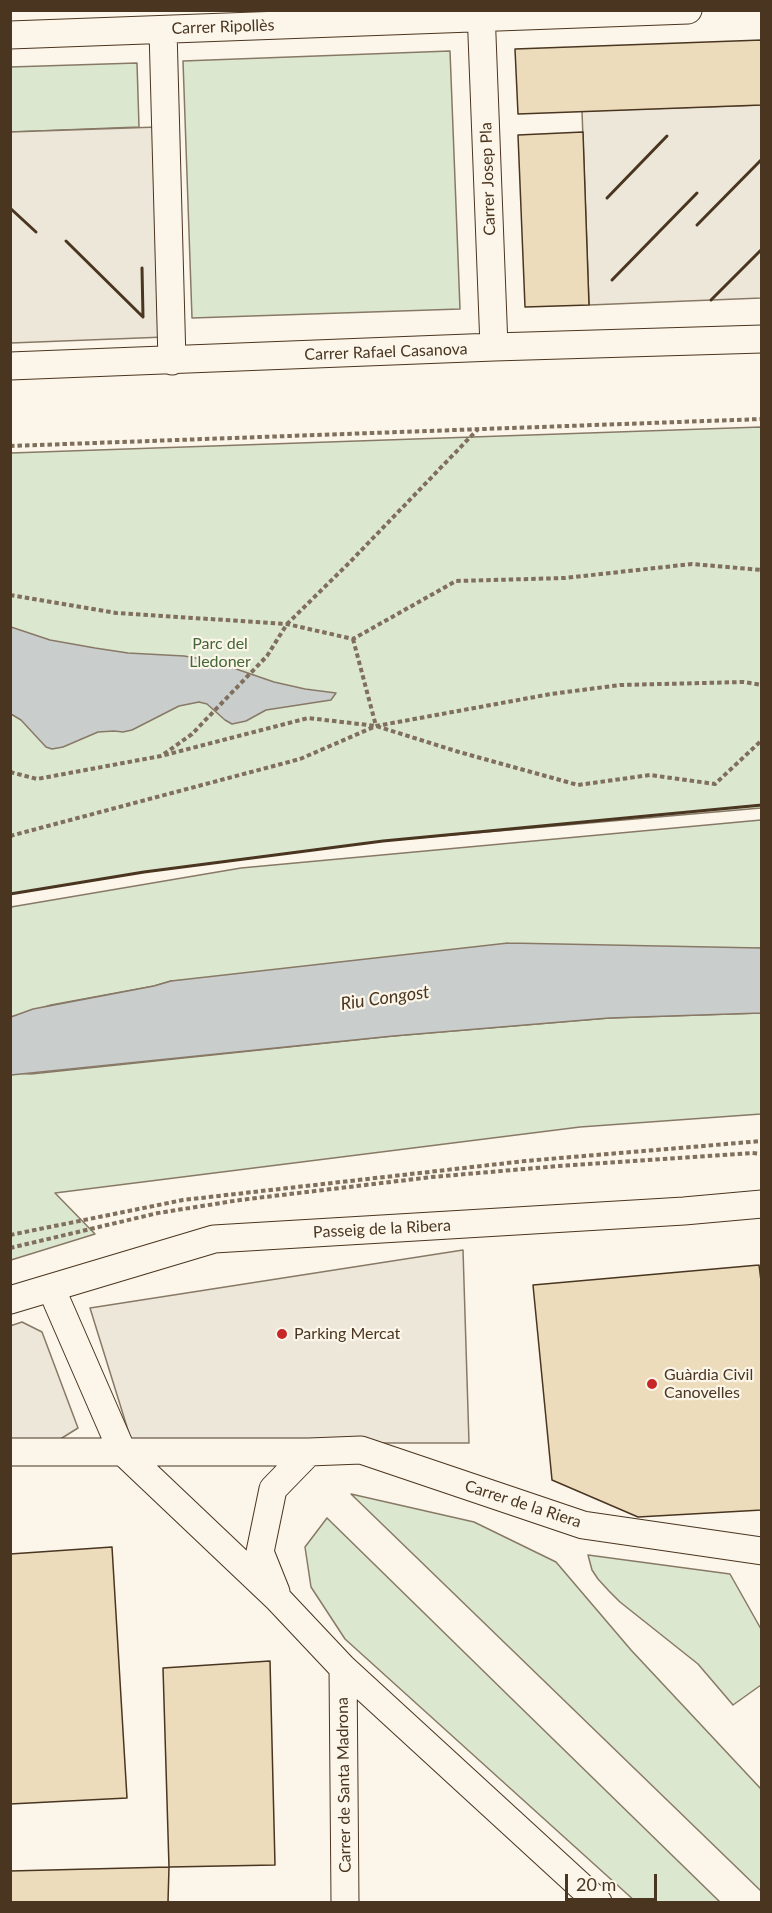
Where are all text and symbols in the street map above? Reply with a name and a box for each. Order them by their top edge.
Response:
street label: Carrer Ripollès [171,16,275,38]
street label: Carrer Josep Pla [476,122,500,236]
street label: Carrer Rafael Casanova [304,340,468,364]
park label: Parc del Lledoner [189,634,251,672]
water label: Riu Congost [339,981,431,1015]
street label: Passeig de la Ribera [313,1216,451,1242]
place label: Parking Mercat [294,1324,400,1344]
marker: Parking Mercat [275,1327,289,1341]
place label: Guàrdia Civil Canovelles [664,1365,753,1403]
marker: Guàrdia Civil Canovelles [645,1377,659,1391]
street label: Carrer de la Riera [462,1476,584,1532]
street label: Carrer de Santa Madrona [333,1697,355,1873]
scale bar [568,1862,660,1900]
text: 20 m [576,1873,616,1895]

